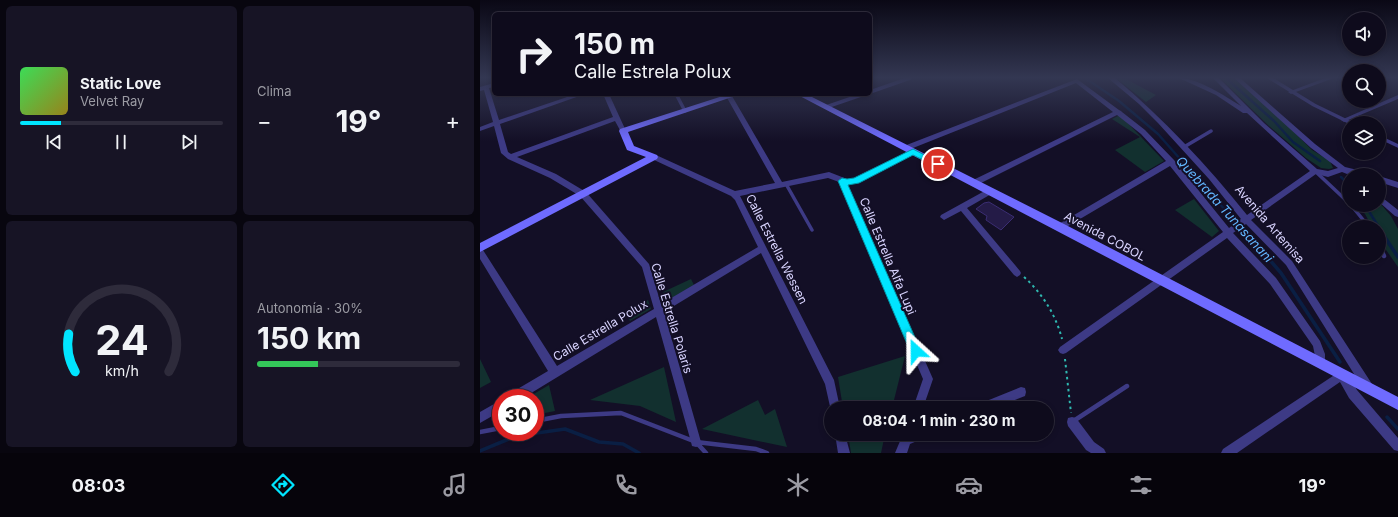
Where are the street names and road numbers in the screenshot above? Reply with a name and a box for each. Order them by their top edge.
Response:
street label: Avenida Artemisa [1232,182,1308,266]
street label: Calle Estrella Wessen [743,192,811,306]
street label: Calle Estrella Alfa Lupi [856,195,920,317]
street label: Avenida COBOL [1062,208,1149,264]
street label: Calle Estrella Polaris [648,261,696,375]
street label: Calle Estrella Polux [550,296,650,364]

